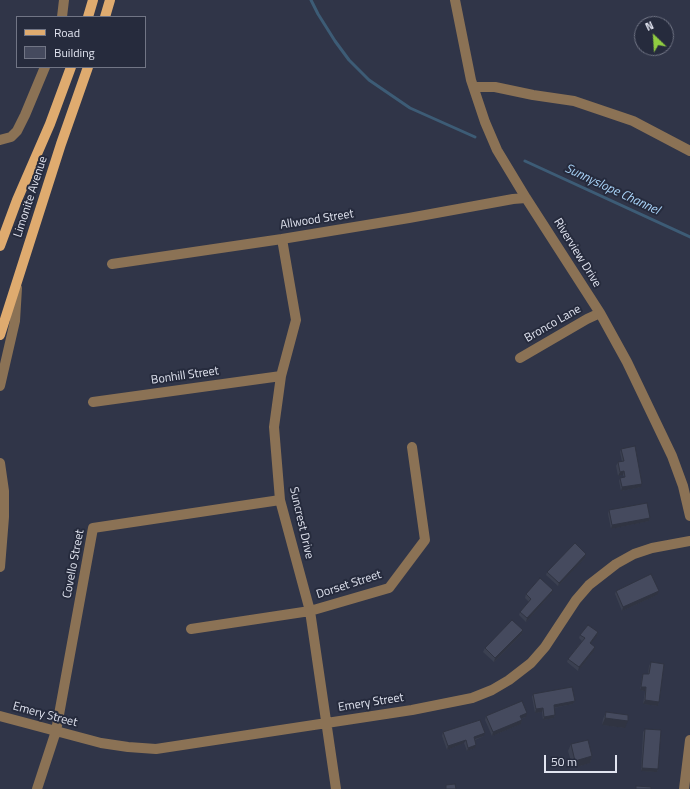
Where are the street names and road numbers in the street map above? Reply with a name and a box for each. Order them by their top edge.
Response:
street label: Limonite Avenue [11,155,51,239]
street label: Allwood Street [279,207,355,233]
street label: Riverview Drive [550,216,604,290]
street label: Bronco Lane [522,302,584,346]
street label: Bonhill Street [150,364,220,388]
street label: Suncrest Drive [286,486,316,560]
street label: Covello Street [60,528,88,600]
street label: Dorset Street [315,568,383,602]
street label: Emery Street [337,691,405,715]
street label: Emery Street [11,699,79,731]

